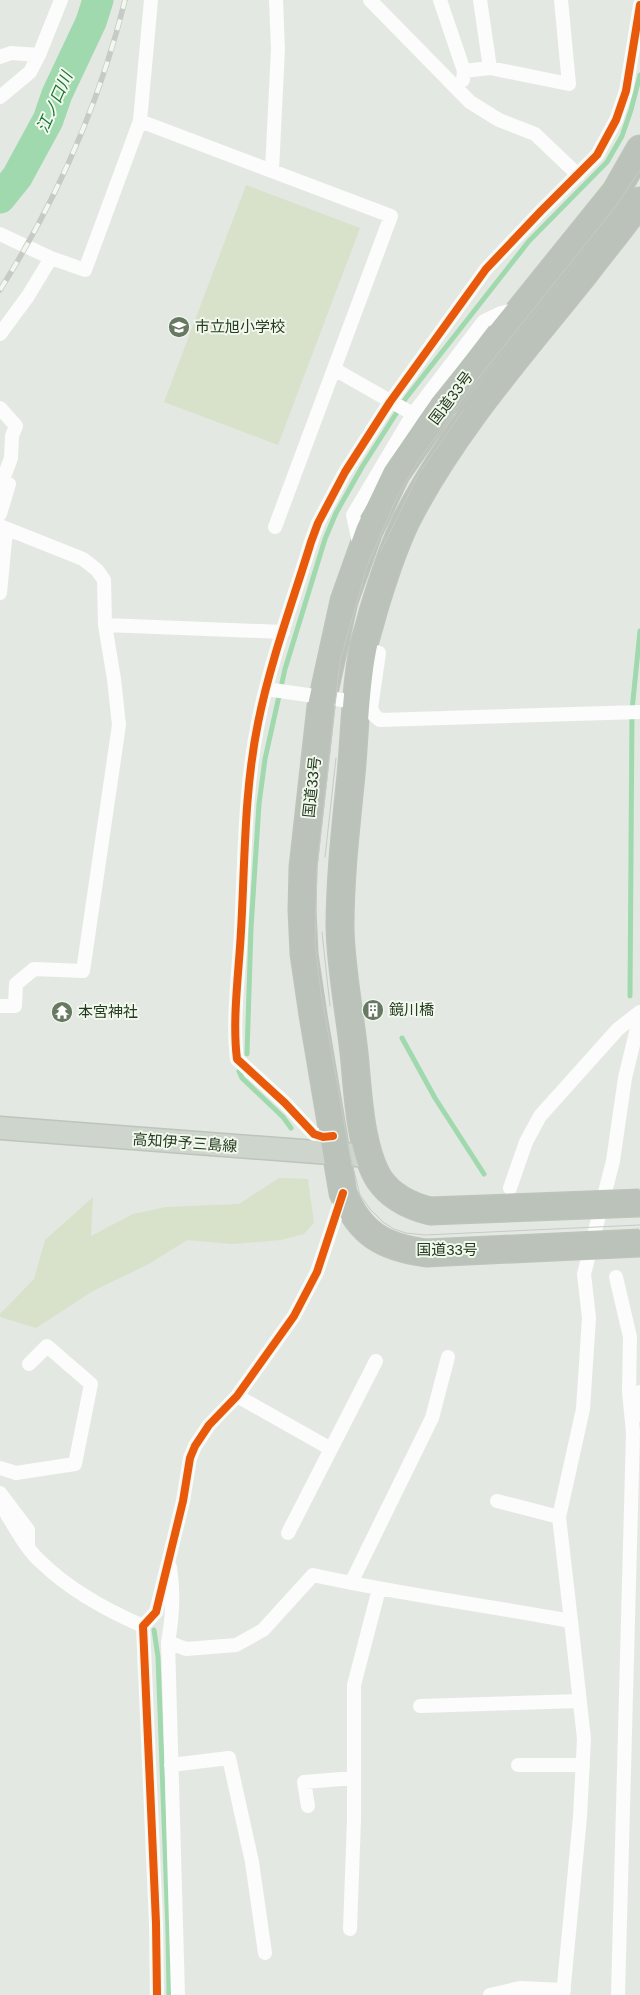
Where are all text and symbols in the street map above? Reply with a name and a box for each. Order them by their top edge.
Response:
water label: 江ノ口川 [34,68,76,135]
school or university icon: 市立旭小学校 [167,315,191,339]
place label: 市立旭小学校 [195,318,285,335]
street label: 国道33号 [425,368,476,427]
street label: 国道33号 [300,755,323,819]
building icon: 鏡川橋 [361,998,385,1022]
temple icon: 本宮神社 [50,1000,74,1024]
place label: 鏡川橋 [389,1001,434,1018]
place label: 本宮神社 [78,1003,138,1020]
street label: 高知伊予三島線 [132,1130,238,1155]
street label: 国道33号 [416,1241,478,1258]

